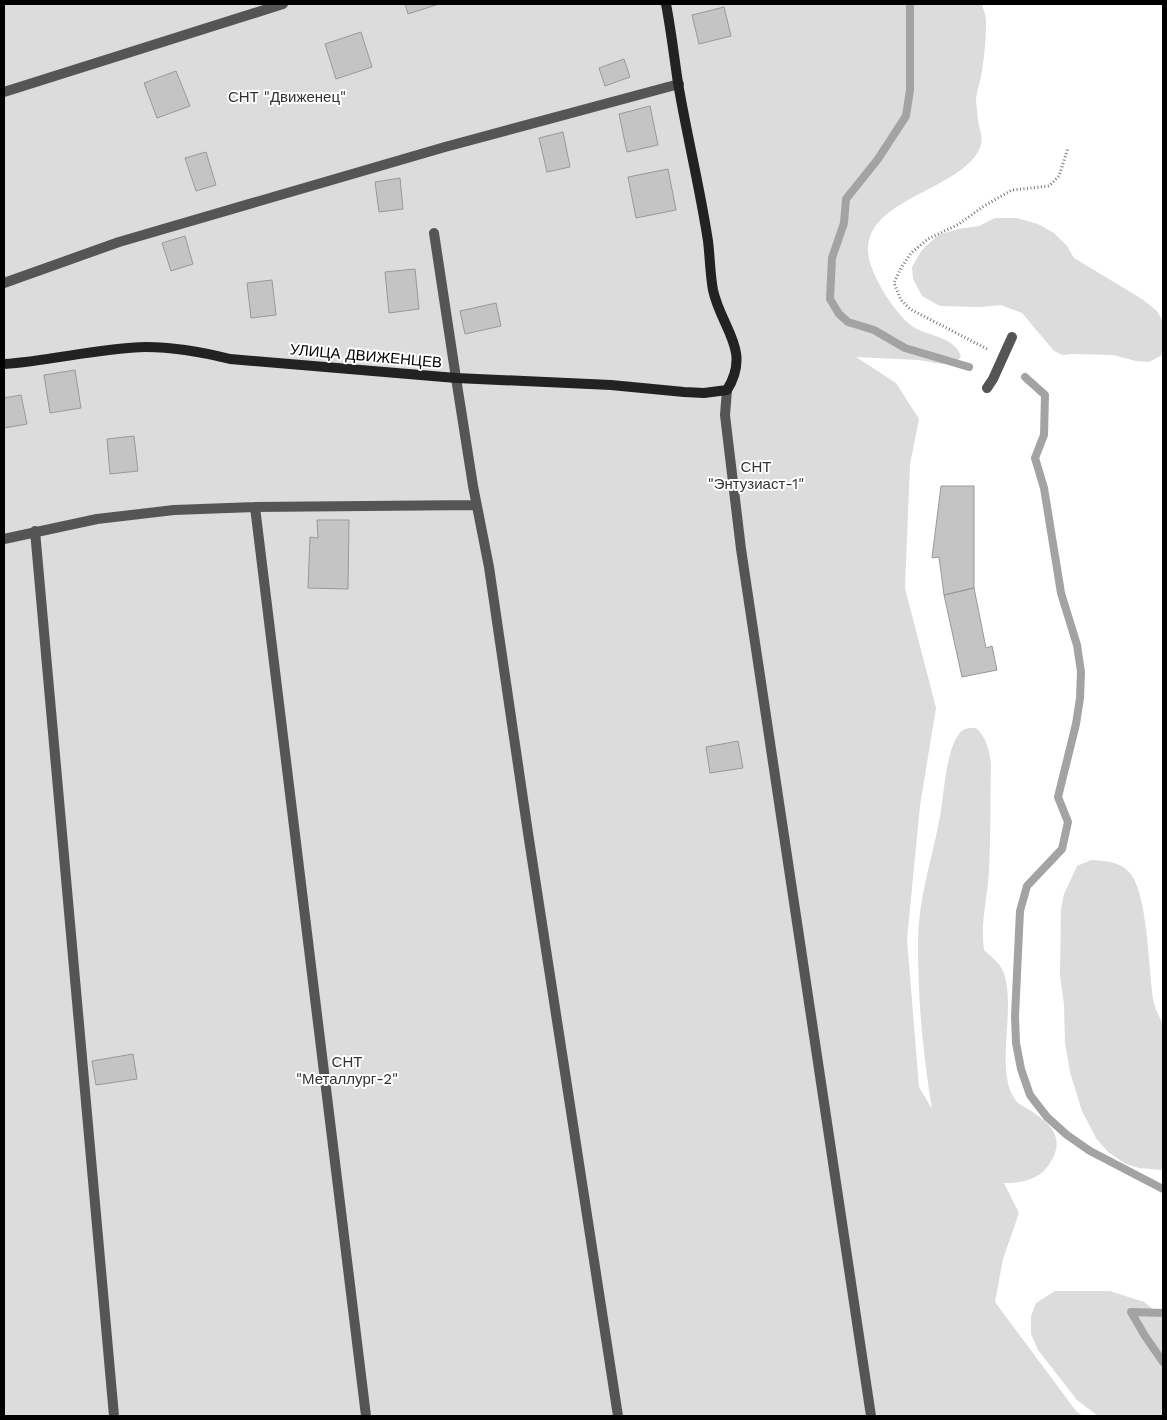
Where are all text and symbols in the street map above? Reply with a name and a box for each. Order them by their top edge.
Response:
park label: СНТ "Движенец" [228,88,346,106]
street label: УЛИЦА ДВИЖЕНЦЕВ [289,340,443,372]
park label: СНТ "Энтузиаст-1" [708,458,804,493]
park label: СНТ "Металлург-2" [296,1053,398,1088]

